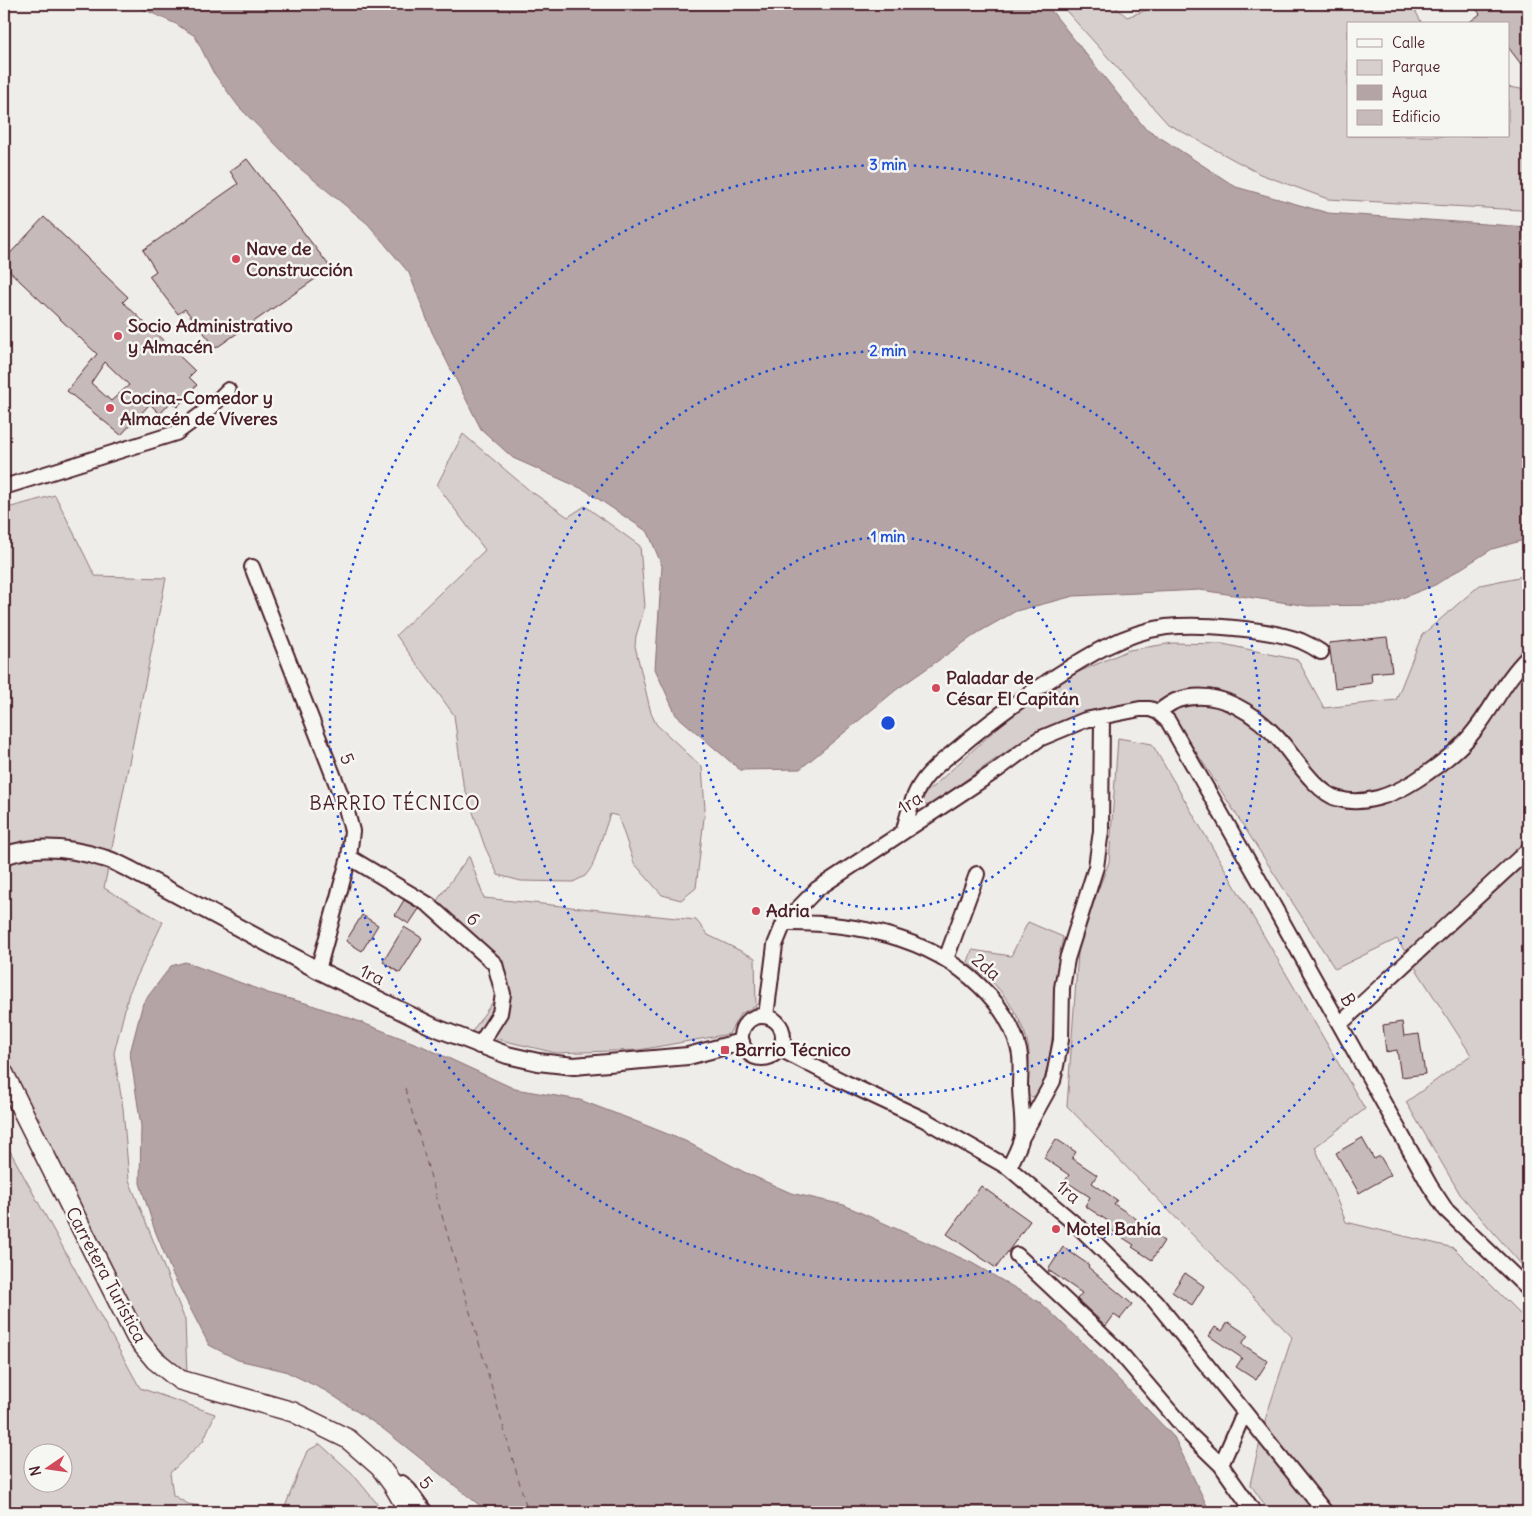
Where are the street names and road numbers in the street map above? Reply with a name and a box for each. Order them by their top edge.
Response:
street label: 5 [335,750,360,768]
street label: 1ra [893,786,926,819]
street label: 6 [462,907,485,931]
street label: 2da [967,948,1005,985]
street label: 1ra [356,959,388,990]
street label: B [1336,989,1361,1011]
street label: 1ra [1052,1175,1085,1208]
street label: Carretera Turística [61,1203,152,1347]
street label: 5 [414,1471,439,1494]

